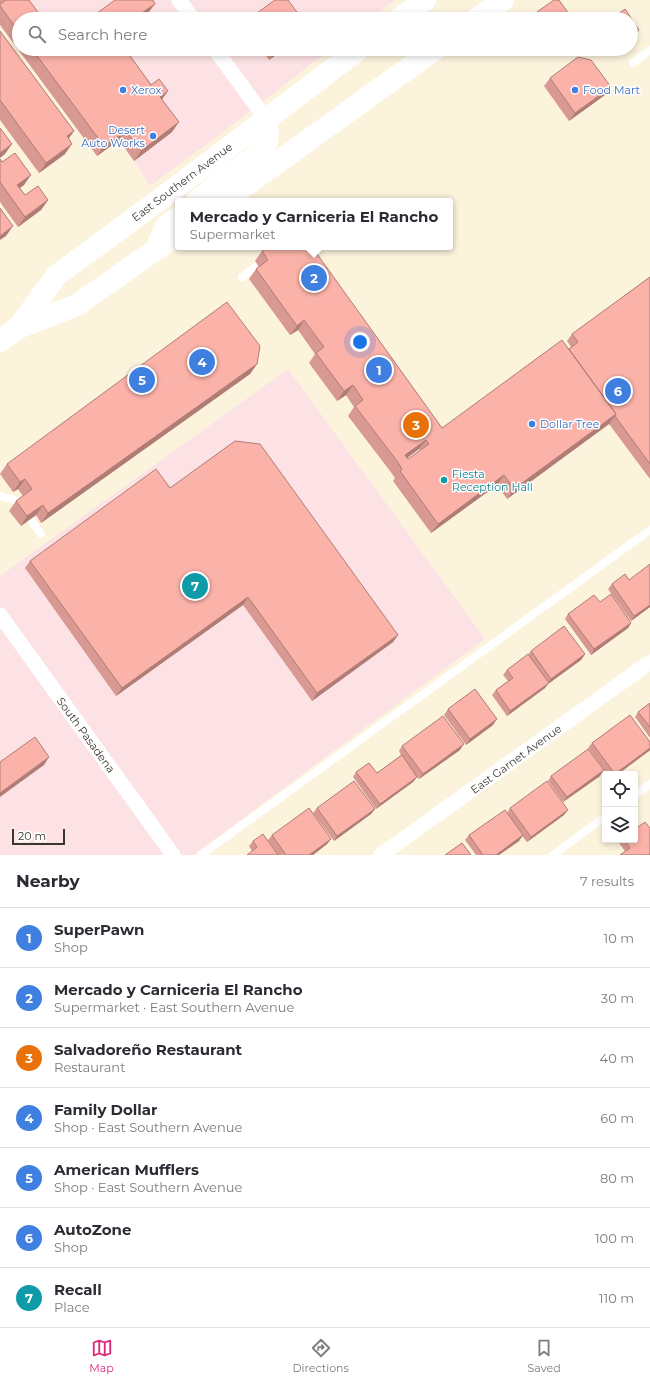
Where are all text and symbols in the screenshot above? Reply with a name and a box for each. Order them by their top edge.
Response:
search box [12,12,638,56]
icon: search [26,23,48,45]
text: Search here [58,25,147,44]
place label: Xerox [131,83,162,97]
place label: Food Mart [583,83,640,97]
marker: Xerox [118,85,128,95]
marker: Food Mart [570,85,580,95]
place label: Desert Auto Works [81,123,146,150]
marker: Desert Auto Works [148,131,158,141]
street label: East Southern Avenue [129,139,235,224]
popup [175,198,453,250]
text: Mercado y Carniceria El Rancho [190,207,438,226]
text: Supermarket [190,226,275,242]
pin: 2 [301,263,327,293]
your location [350,332,370,352]
pin: 4 [189,347,215,377]
pin: 1 [366,355,392,385]
pin: 5 [129,365,155,395]
pin: 6 [605,376,631,406]
pin: 3 [403,410,429,440]
place label: Dollar Tree [540,417,600,431]
marker: Dollar Tree [527,419,537,429]
place label: Fiesta Reception Hall [452,467,533,494]
marker: Fiesta Reception Hall [439,475,449,485]
pin: 7 [182,571,208,601]
street label: South Pasadena [54,694,118,776]
street label: East Garnet Avenue [468,721,564,797]
map controls [602,771,638,843]
button: locate [602,771,638,807]
button: layers [602,807,638,843]
scale bar [12,827,65,846]
text: 20 m [18,829,46,843]
text: Nearby [16,871,80,891]
text: 7 results [580,873,634,889]
text: SuperPawn [54,920,144,939]
text: 1 [26,930,32,946]
text: 10 m [604,930,634,946]
text: Shop [54,939,88,955]
text: Mercado y Carniceria El Rancho [54,980,303,999]
text: 2 [25,990,33,1006]
text: 30 m [601,990,634,1006]
text: Supermarket · East Southern Avenue [54,999,294,1015]
text: Salvadoreño Restaurant [54,1040,242,1059]
text: 3 [25,1050,33,1066]
text: 40 m [600,1050,634,1066]
text: Restaurant [54,1059,125,1075]
text: Family Dollar [54,1100,158,1119]
text: 4 [25,1110,33,1126]
text: 60 m [600,1110,634,1126]
text: Shop · East Southern Avenue [54,1119,242,1135]
text: American Mufflers [54,1160,199,1179]
text: 5 [25,1170,33,1186]
text: 80 m [600,1170,634,1186]
text: Shop · East Southern Avenue [54,1179,242,1195]
text: AutoZone [54,1220,131,1239]
text: 6 [25,1230,33,1246]
text: 100 m [595,1230,634,1246]
text: Shop [54,1239,88,1255]
text: Recall [54,1280,102,1299]
text: 7 [25,1290,33,1306]
text: 110 m [599,1290,634,1306]
text: Place [54,1299,90,1315]
tab: Map [89,1337,114,1375]
tab: Directions [293,1337,349,1375]
tab: Saved [528,1337,561,1375]

